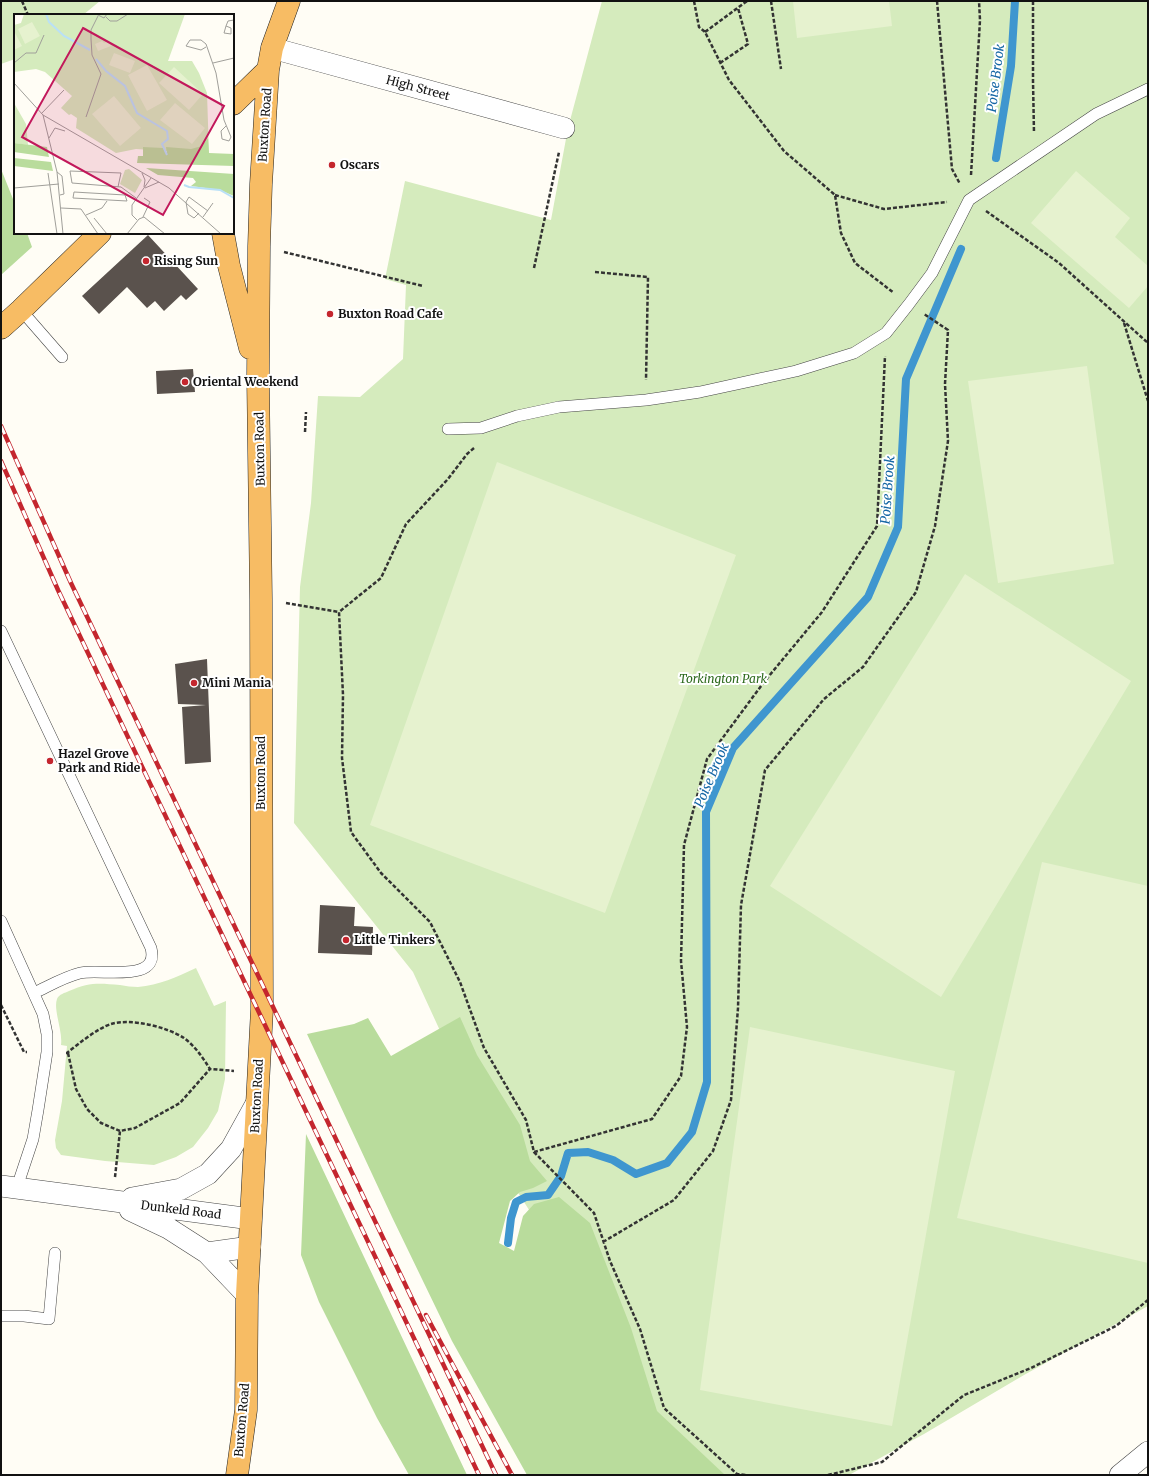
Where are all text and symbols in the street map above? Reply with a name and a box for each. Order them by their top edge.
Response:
inset map [14,14,234,234]
water label: Poise Brook [983,43,1008,113]
street label: High Street [385,72,452,103]
street label: Buxton Road [254,87,275,162]
place label: Oscars [340,157,379,172]
marker: Oscars [327,160,337,170]
place label: Rising Sun [154,253,218,268]
marker: Rising Sun [141,256,151,266]
place label: Buxton Road Cafe [338,306,443,321]
marker: Buxton Road Cafe [325,309,335,319]
place label: Oriental Weekend [193,374,299,389]
marker: Oriental Weekend [180,377,190,387]
street label: Buxton Road [251,412,268,486]
water label: Poise Brook [877,455,898,525]
park label: Torkington Park [679,671,768,686]
place label: Mini Mania [202,675,271,690]
marker: Mini Mania [189,678,199,688]
street label: Buxton Road [253,736,268,810]
water label: Poise Brook [690,740,733,810]
place label: Hazel Grove Park and Ride [58,746,141,775]
marker: Hazel Grove Park and Ride [45,756,55,766]
place label: Little Tinkers [354,932,435,947]
marker: Little Tinkers [341,935,351,945]
street label: Buxton Road [247,1059,266,1133]
street label: Dunkeld Road [140,1197,222,1222]
street label: Buxton Road [231,1382,252,1458]

